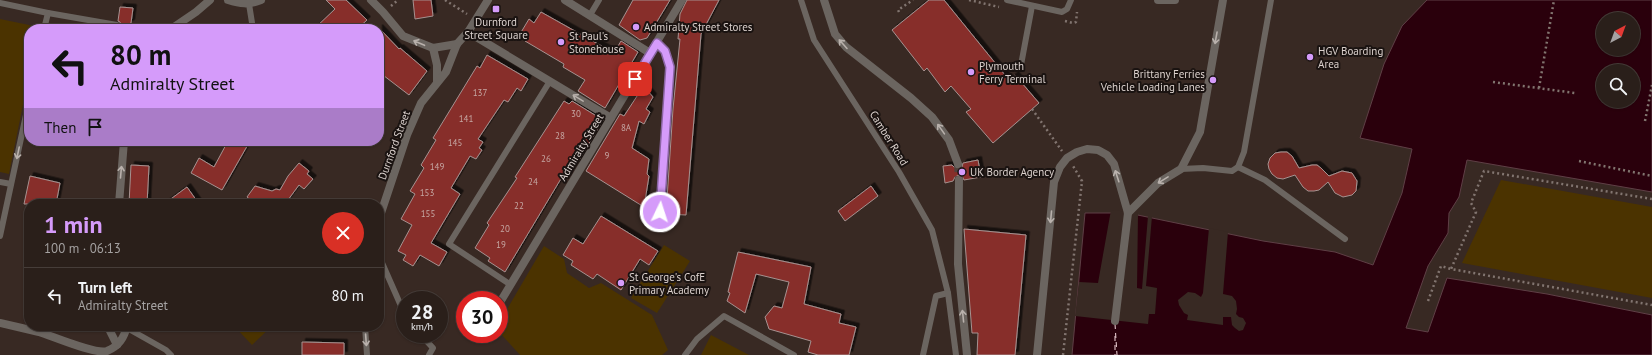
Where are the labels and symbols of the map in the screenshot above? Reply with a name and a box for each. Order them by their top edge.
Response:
marker: Durnford Street Square [491,4,501,14]
north arrow [1596,12,1640,56]
place label: Durnford Street Square [464,15,528,42]
place label: Admiralty Street Stores [644,20,753,34]
marker: Admiralty Street Stores [631,22,641,32]
place label: St Paul's Stonehouse [569,29,624,56]
one-way arrow [1212,32,1220,45]
marker: St Paul's Stonehouse [556,37,566,47]
one-way arrow [414,38,426,46]
one-way arrow [839,38,848,49]
place label: HGV Boarding Area [1318,44,1383,71]
marker: HGV Boarding Area [1305,52,1315,62]
place label: Plymouth Ferry Terminal [979,59,1046,86]
pin [618,62,652,96]
marker: Plymouth Ferry Terminal [966,67,976,77]
place label: Brittany Ferries Vehicle Loading Lanes [1100,67,1205,94]
marker: Brittany Ferries Vehicle Loading Lanes [1208,75,1218,85]
house number: 137 [473,87,487,98]
one-way arrow [572,94,584,102]
street label: Durnford Street [375,108,413,182]
house number: 30 [571,108,581,119]
street label: Camber Road [867,108,911,168]
street label: Admiralty Street [555,111,607,183]
house number: 141 [459,113,473,124]
house number: 8A [621,122,632,133]
one-way arrow [937,124,945,135]
house number: 28 [555,130,565,141]
house number: 145 [448,137,462,148]
one-way arrow [14,146,22,159]
house number: 9 [605,150,610,161]
house number: 26 [541,153,551,164]
house number: 149 [430,161,444,172]
place label: UK Border Agency [970,165,1055,179]
one-way arrow [118,166,125,179]
marker: UK Border Agency [957,167,967,177]
one-way arrow [1113,170,1121,182]
house number: 24 [528,176,538,187]
one-way arrow [1157,177,1169,185]
house number: 153 [420,187,434,198]
position arrow [639,191,681,233]
house number: 22 [514,200,524,211]
house number: 155 [421,208,435,219]
one-way arrow [1047,210,1054,223]
house number: 20 [500,223,510,234]
house number: 19 [496,239,506,250]
place label: St George's CofE Primary Academy [629,270,710,297]
marker: St George's CofE Primary Academy [616,278,626,288]
speed limit sign: 30 [456,291,508,343]
one-way arrow [959,310,967,323]
one-way arrow [363,334,370,347]

